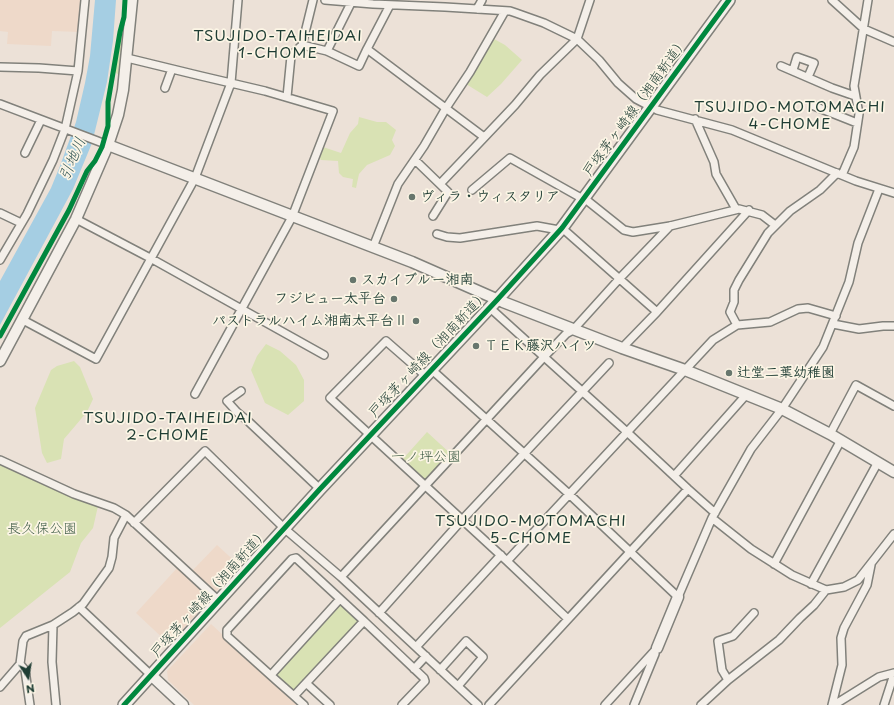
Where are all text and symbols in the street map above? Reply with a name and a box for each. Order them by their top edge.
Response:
district label: TSUJIDO-TAIHEIDAI 1-CHOME [194,28,362,63]
street label: 戸塚茅ヶ崎線（湘南新道） [580,34,692,180]
district label: TSUJIDO-MOTOMACHI 4-CHOME [695,99,885,134]
water label: 引地川 [56,135,90,183]
place label: ヴィラ・ウィスタリア [420,189,560,205]
marker: ヴィラ・ウィスタリア [407,192,417,202]
place label: スカイブルー湘南 [361,272,474,288]
marker: スカイブルー湘南 [348,275,358,285]
street label: 戸塚茅ヶ崎線（湘南新道） [366,287,492,421]
place label: フジビュー太平台 [274,291,386,307]
marker: フジビュー太平台 [389,294,399,304]
place label: パストラルハイム湘南太平台Ⅱ [212,313,408,329]
marker: パストラルハイム湘南太平台Ⅱ [411,316,421,326]
place label: ＴＥＫ藤沢ハイツ [484,338,596,354]
marker: ＴＥＫ藤沢ハイツ [471,341,481,351]
place label: 辻堂二葉幼稚園 [737,365,835,381]
marker: 辻堂二葉幼稚園 [724,368,734,378]
district label: TSUJIDO-TAIHEIDAI 2-CHOME [84,410,252,445]
park label: 一ノ坪公園 [391,449,461,465]
district label: TSUJIDO-MOTOMACHI 5-CHOME [436,513,626,548]
park label: 長久保公園 [7,521,77,537]
street label: 戸塚茅ヶ崎線（湘南新道） [148,525,272,661]
north arrow [8,657,48,697]
text: N [25,680,37,698]

